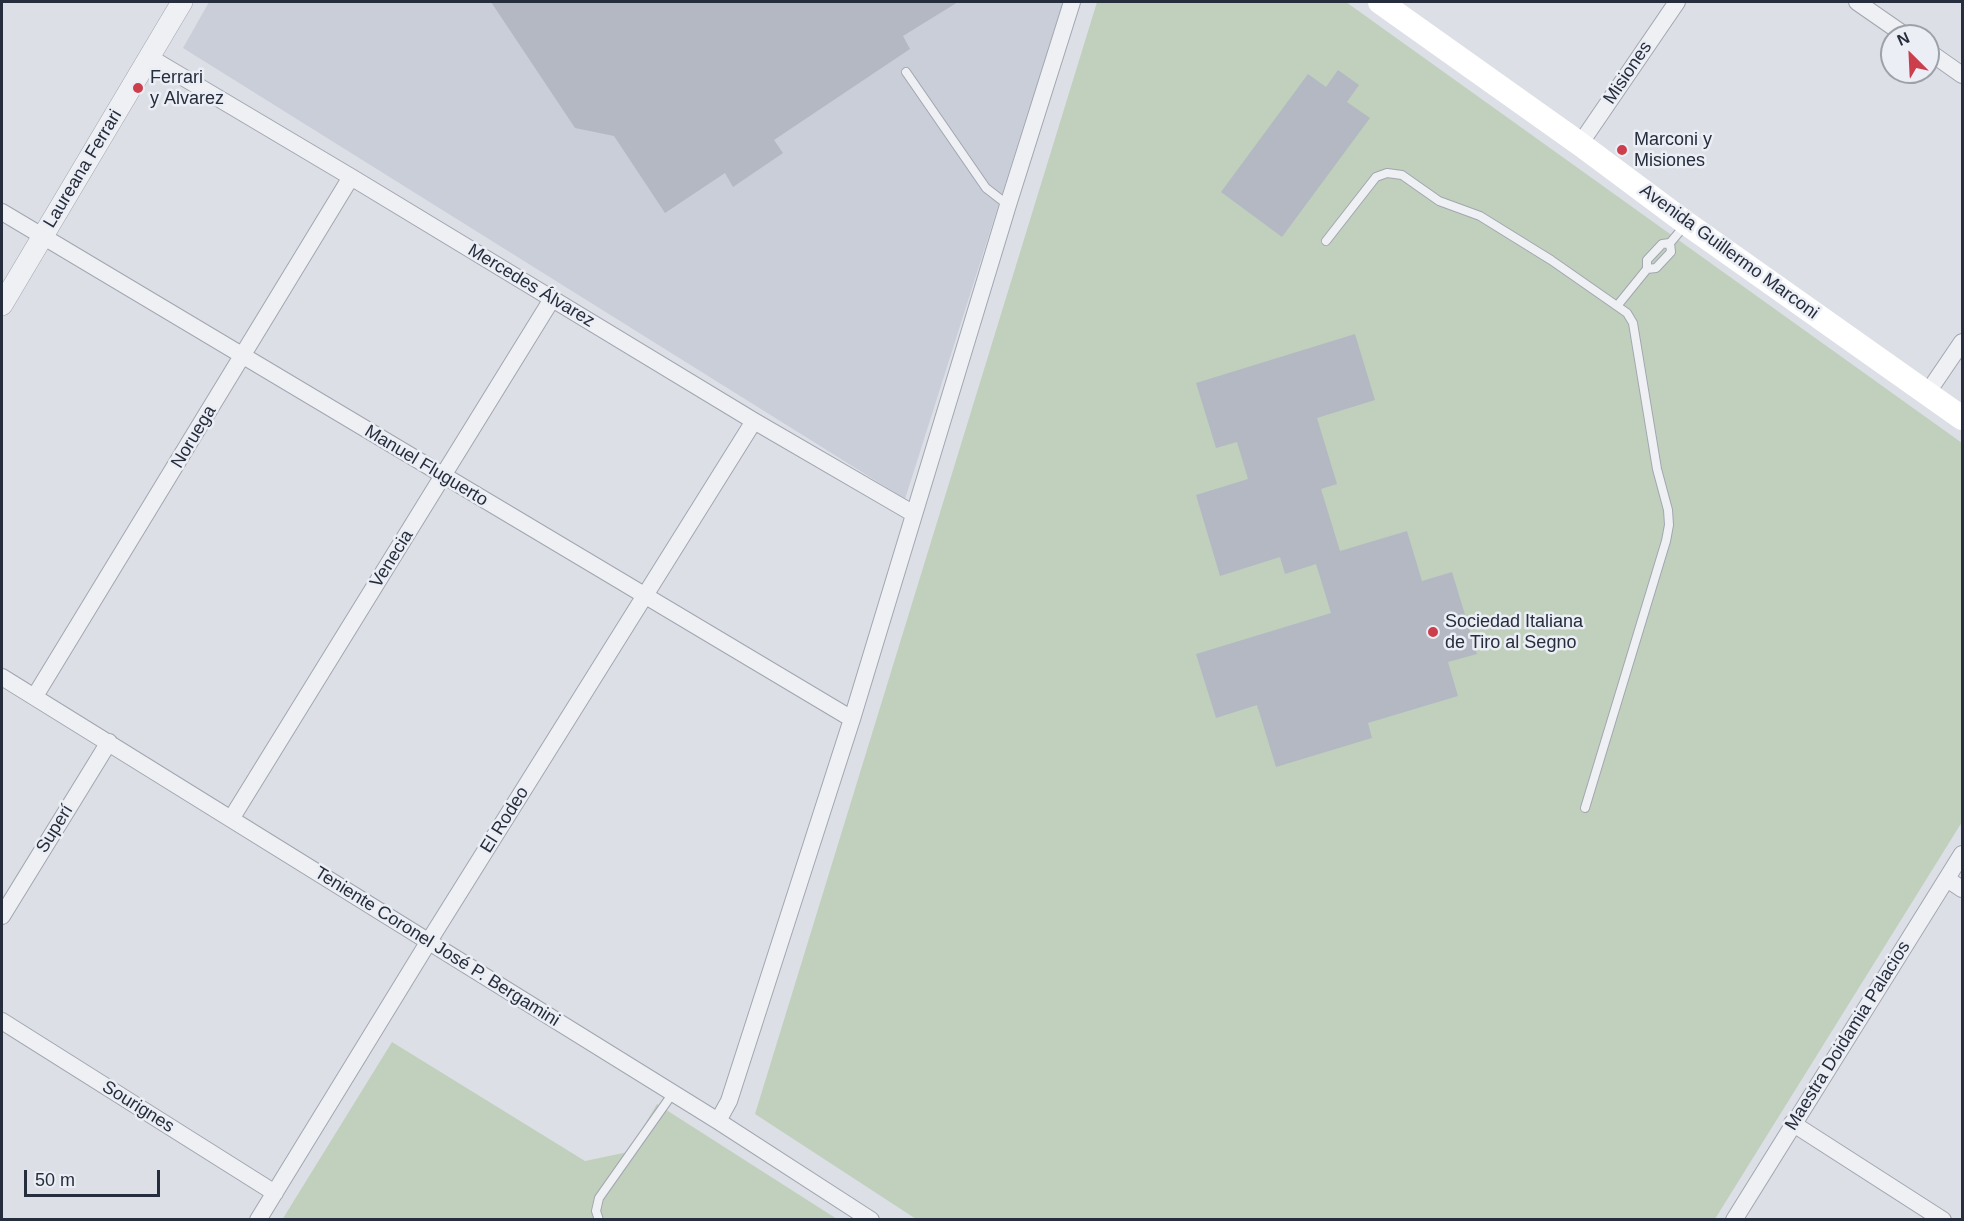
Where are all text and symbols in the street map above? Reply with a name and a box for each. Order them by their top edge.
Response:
north arrow [1880,24,1940,84]
text: N [1895,29,1912,49]
street label: Misiones [1599,38,1657,108]
place label: Ferrari y Alvarez [150,67,224,110]
marker: Ferrari y Alvarez [131,81,145,95]
street label: Laureana Ferrari [39,106,127,232]
place label: Marconi y Misiones [1634,129,1712,172]
marker: Marconi y Misiones [1615,143,1629,157]
street label: Avenida Guillermo Marconi [1635,180,1823,324]
street label: Mercedes Álvarez [464,240,598,332]
street label: Noruega [167,402,221,472]
street label: Manuel Fluguerto [360,421,492,511]
street label: Venecia [366,526,418,592]
place label: Sociedad Italiana de Tiro al Segno [1445,611,1583,654]
marker: Sociedad Italiana de Tiro al Segno [1426,625,1440,639]
street label: El Rodeo [476,783,534,857]
street label: Superí [32,801,78,857]
street label: Teniente Coronel José P. Bergamini [310,862,564,1032]
street label: Maestra Doidamia Palacios [1781,937,1915,1135]
street label: Sourignes [98,1076,178,1138]
scale bar [27,1158,164,1196]
text: 50 m [35,1170,75,1190]

